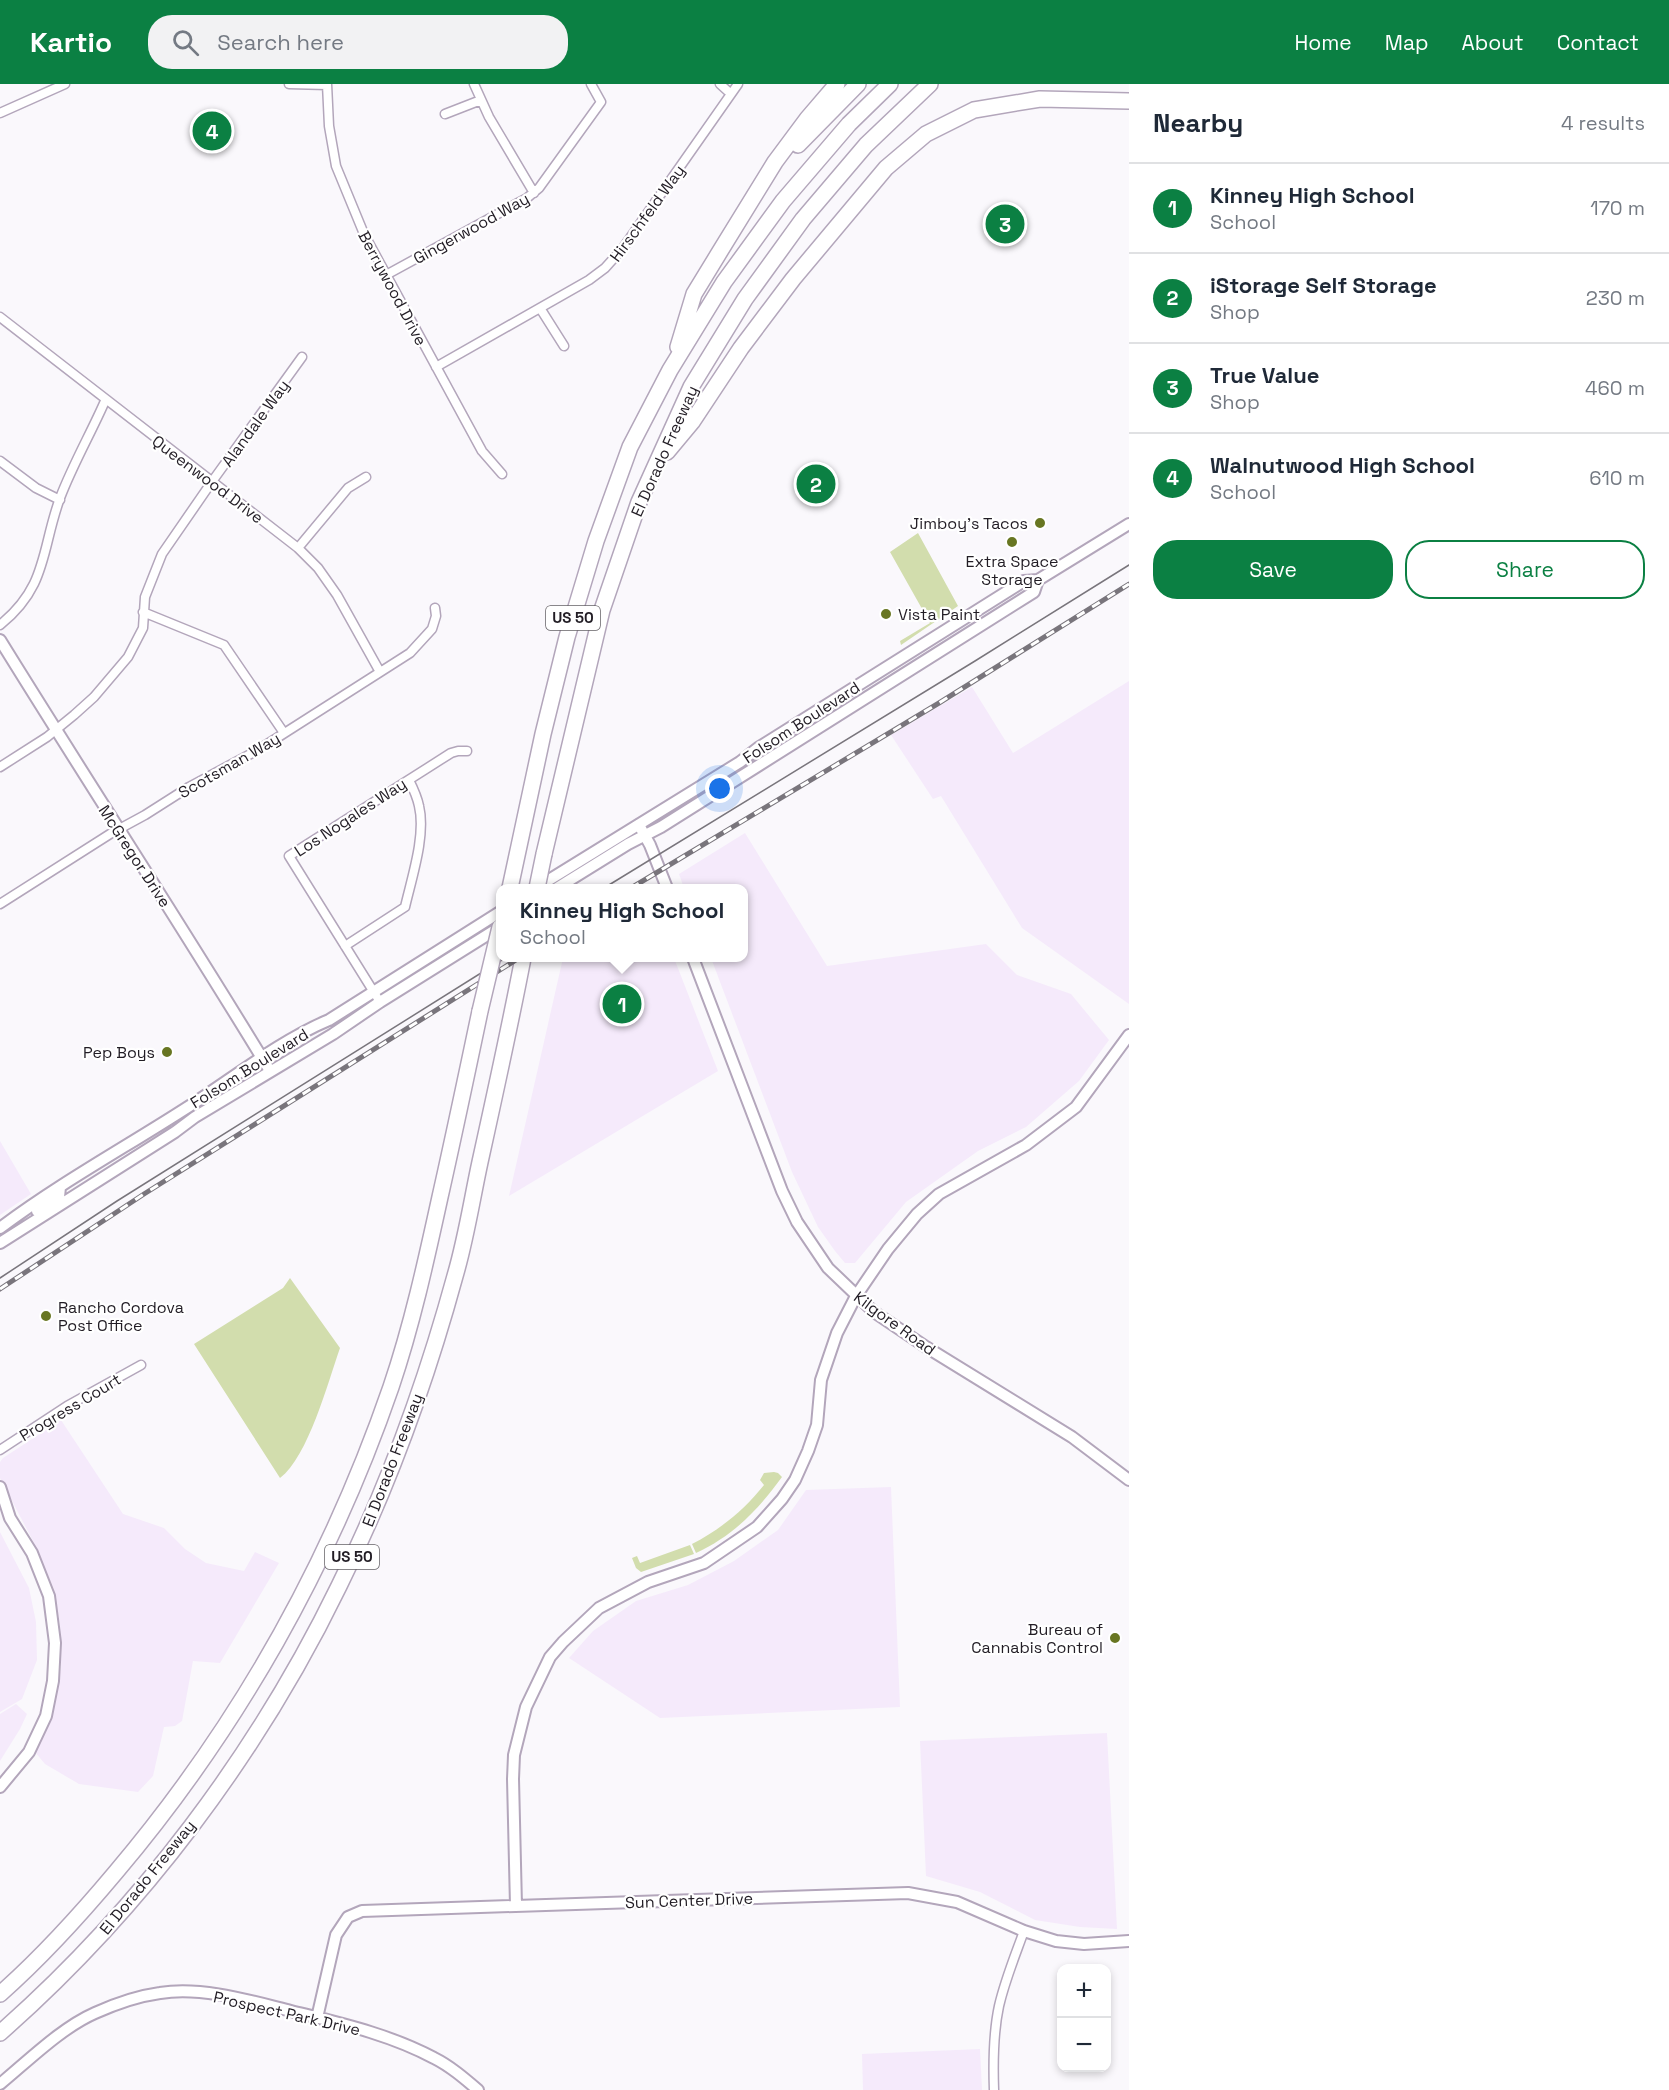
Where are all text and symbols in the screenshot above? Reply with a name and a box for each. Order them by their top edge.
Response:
search box [148,15,568,69]
text: Kartio [30,24,112,60]
icon: search [169,26,202,59]
text: Search here [217,28,344,56]
text: Home [1294,29,1352,56]
text: Map [1385,29,1429,56]
text: About [1462,29,1524,56]
text: Contact [1557,29,1639,56]
text: Nearby [1153,106,1243,140]
pin: 4 [192,108,232,154]
text: 4 results [1561,110,1645,136]
street label: Hirschfeld Way [605,161,690,266]
text: Kinney High School [1210,181,1415,209]
street label: Gingerwood Way [410,188,533,269]
text: 1 [1168,195,1177,221]
text: 170 m [1590,195,1645,221]
pin: 3 [986,202,1024,246]
text: School [1210,209,1276,235]
street label: Berrywood Drive [353,227,432,349]
text: iStorage Self Storage [1210,271,1437,299]
text: 2 [1167,285,1178,311]
text: 230 m [1586,285,1645,311]
text: Shop [1210,299,1260,325]
text: True Value [1210,361,1319,389]
text: 3 [1166,375,1179,401]
text: 460 m [1585,375,1645,401]
street label: Alandale Way [217,376,294,471]
street label: El Dorado Freeway [626,382,703,520]
text: Shop [1210,389,1260,415]
street label: Queenwood Drive [148,431,268,528]
text: Walnutwood High School [1210,451,1475,479]
pin: 2 [796,462,836,506]
text: 4 [1166,465,1179,491]
text: 610 m [1589,465,1645,491]
text: School [1210,479,1276,505]
place label: Jimboy's Tacos [910,513,1028,534]
marker: Jimboy's Tacos [1033,516,1047,530]
marker: Extra Space Storage [1005,535,1019,549]
button: Save [1153,540,1393,599]
button: Share [1405,540,1645,599]
place label: Extra Space Storage [965,551,1059,590]
place label: Vista Paint [898,604,980,625]
road number: US 50 [546,606,600,630]
marker: Vista Paint [879,607,893,621]
street label: Folsom Boulevard [739,677,864,768]
street label: Scotsman Way [175,728,284,803]
street label: Los Nogales Way [290,773,410,862]
your location [705,774,734,803]
street label: McGregor Drive [94,801,175,911]
popup [496,884,748,962]
text: Kinney High School [520,896,724,924]
text: School [520,924,586,950]
pin: 1 [602,982,642,1026]
street label: Folsom Boulevard [186,1024,312,1113]
place label: Pep Boys [83,1042,155,1063]
marker: Pep Boys [160,1045,174,1059]
street label: Kilgore Road [850,1287,940,1360]
place label: Rancho Cordova Post Office [58,1297,184,1336]
marker: Rancho Cordova Post Office [39,1309,53,1323]
street label: Progress Court [16,1369,125,1446]
street label: El Dorado Freeway [357,1390,428,1530]
road number: US 50 [325,1545,379,1569]
place label: Bureau of Cannabis Control [971,1619,1103,1658]
marker: Bureau of Cannabis Control [1108,1631,1122,1645]
street label: El Dorado Freeway [95,1816,200,1939]
street label: Sun Center Drive [625,1888,753,1913]
map controls [1057,1964,1111,2072]
button: + [1057,1964,1111,2018]
street label: Prospect Park Drive [211,1986,362,2041]
button: − [1057,2018,1111,2072]

